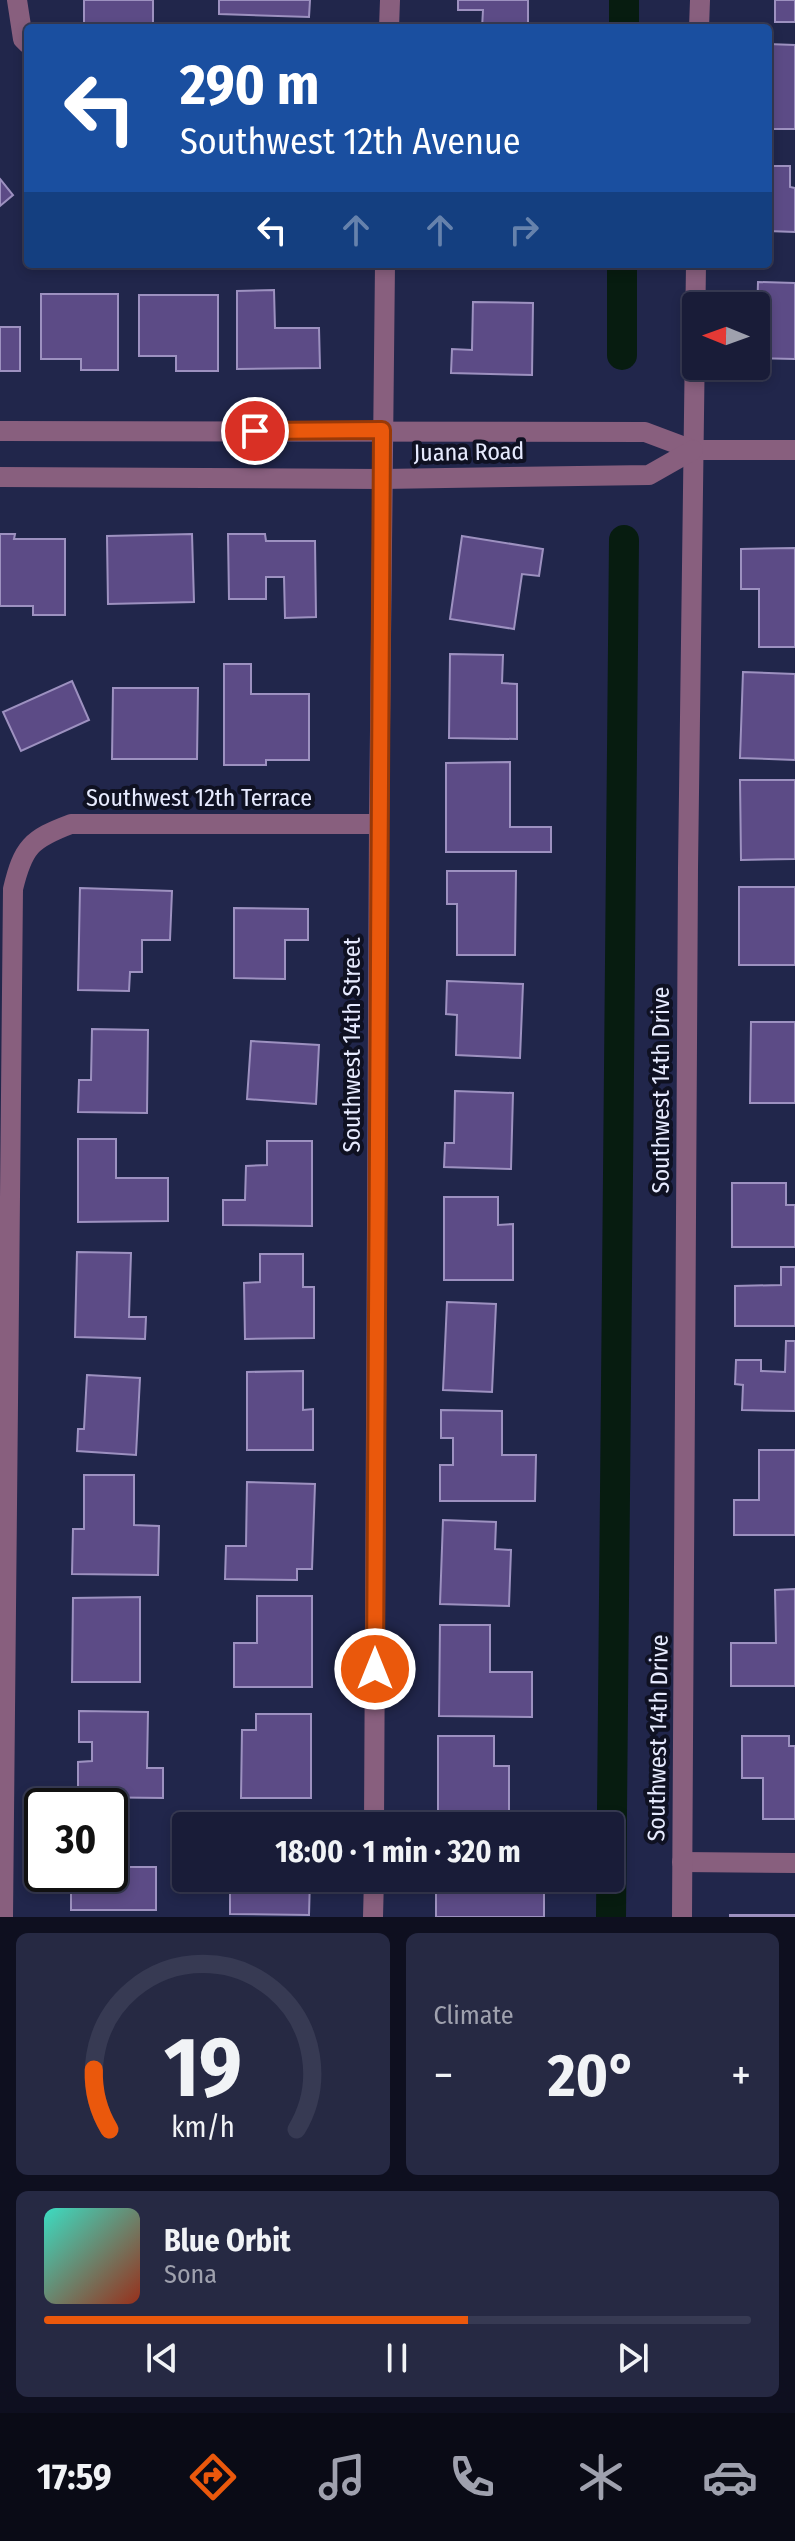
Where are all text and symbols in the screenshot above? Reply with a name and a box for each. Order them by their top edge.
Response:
text: 290 m [180,52,320,119]
icon: left [48,56,152,160]
text: Southwest 12th Avenue [180,120,521,164]
icon: left [250,208,294,252]
icon: ahead [334,208,378,252]
icon: ahead [418,208,462,252]
icon: right [502,208,546,252]
north arrow [682,292,770,380]
map controls [682,292,770,380]
pin [221,397,289,465]
icon: arrive [233,409,277,453]
street label: Juana Road [413,437,525,467]
street label: Southwest 12th Terrace [86,784,312,812]
street label: Southwest 14th Street [338,937,366,1153]
street label: Southwest 14th Drive [647,987,675,1193]
position arrow [333,1627,417,1711]
street label: Southwest 14th Drive [642,1634,674,1842]
speed limit sign: 30 [24,1788,128,1892]
text: 18:00 · 1 min · 320 m [275,1834,521,1870]
text: Climate [434,2000,514,2031]
text: 19 [164,2018,242,2118]
text: 20° [548,2040,636,2112]
text: − [434,2049,453,2102]
text: + [731,2049,751,2102]
text: km/h [171,2110,235,2145]
text: Blue Orbit [164,2223,290,2259]
text: Sona [164,2259,217,2290]
icon: previous [140,2336,184,2380]
icon: pause [375,2336,419,2380]
icon: next [611,2336,655,2380]
icon: directions [185,2449,241,2505]
icon: music [314,2449,370,2505]
icon: phone [444,2449,500,2505]
icon: climate [573,2449,629,2505]
icon: car [702,2449,758,2505]
text: 17:59 [37,2455,112,2499]

